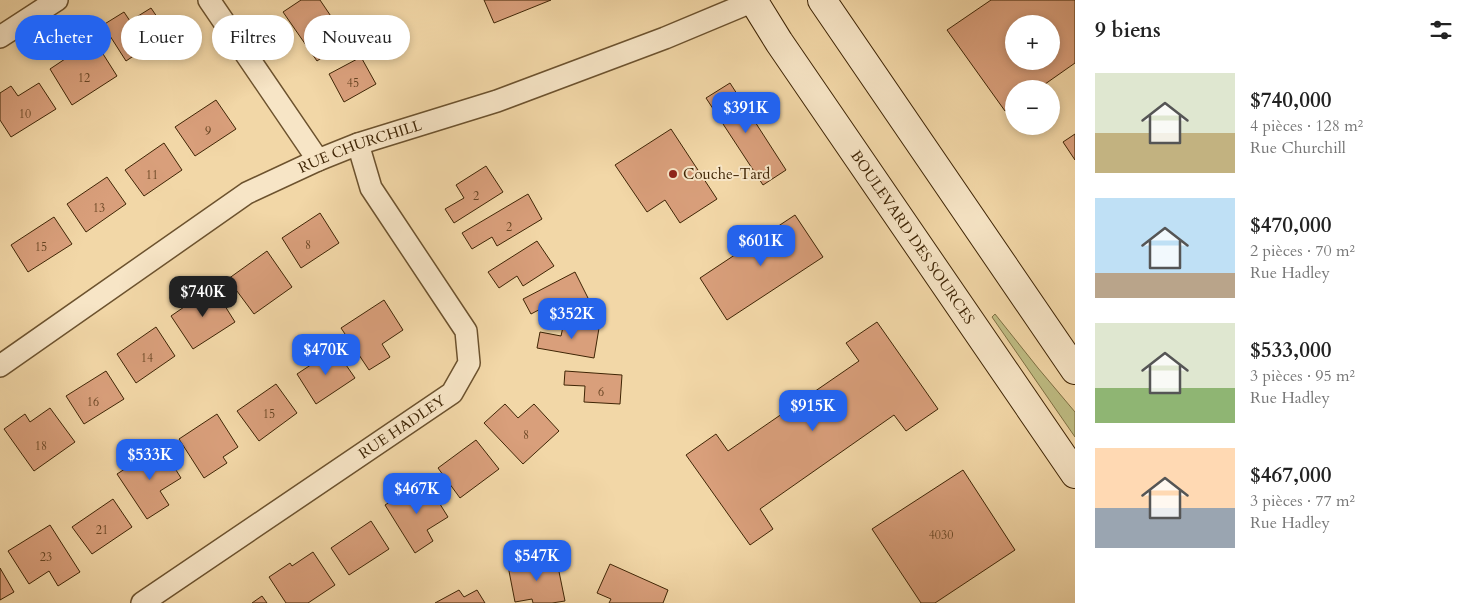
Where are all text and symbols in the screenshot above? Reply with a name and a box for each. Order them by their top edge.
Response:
chip: Acheter [15,15,111,60]
chip: Louer [121,15,202,60]
chip: Filtres [212,15,294,60]
chip: Nouveau [304,15,410,60]
map controls [1005,15,1060,135]
button: + [1005,15,1060,70]
text: 9 biens [1095,16,1161,45]
icon: filters [1427,16,1455,44]
house number: 12 [78,70,90,86]
house number: 45 [347,75,359,91]
button: − [1005,80,1060,135]
text: $740,000 [1250,86,1331,115]
pin: $391K [711,92,781,134]
icon: home [1135,93,1195,153]
text: $391K [723,97,769,119]
house number: 10 [19,106,31,122]
street label: RUE CHURCHILL [295,115,425,178]
text: 4 pièces · 128 m² [1250,115,1363,137]
house number: 9 [205,123,211,139]
text: Rue Churchill [1250,137,1346,159]
street label: BOULEVARD DES SOURCES [846,146,979,328]
place label: Couche-Tard [683,164,770,184]
house number: 11 [146,167,158,183]
marker: Couche-Tard [667,168,679,180]
house number: 2 [473,188,479,204]
house number: 13 [93,200,105,216]
text: $470,000 [1250,211,1331,240]
icon: home [1135,218,1195,278]
house number: 2 [506,219,512,235]
pin: $601K [726,224,796,267]
text: $601K [738,230,784,252]
house number: 8 [305,237,311,253]
house number: 15 [35,239,47,255]
text: 2 pièces · 70 m² [1250,240,1355,262]
text: Rue Hadley [1250,262,1330,284]
pin: $740K [168,276,238,318]
text: $740K [180,281,226,303]
pin: $352K [537,298,607,340]
text: $352K [549,303,595,325]
pin: $470K [291,334,361,376]
text: $533,000 [1250,336,1331,365]
text: $470K [303,339,349,361]
icon: home [1135,343,1195,403]
house number: 14 [141,350,153,366]
text: 3 pièces · 95 m² [1250,365,1355,387]
house number: 6 [598,384,604,400]
text: Rue Hadley [1250,387,1330,409]
street label: RUE HADLEY [355,390,450,463]
pin: $915K [778,390,848,432]
house number: 16 [87,394,99,410]
text: $915K [790,395,836,417]
house number: 15 [263,406,275,422]
house number: 8 [523,427,529,443]
house number: 18 [35,438,47,454]
pin: $533K [115,438,185,481]
text: $533K [127,444,173,466]
text: $467,000 [1250,461,1331,490]
icon: home [1135,468,1195,528]
pin: $467K [382,472,452,515]
text: $467K [394,478,440,500]
text: 3 pièces · 77 m² [1250,490,1355,512]
text: Rue Hadley [1250,512,1330,534]
house number: 21 [96,522,108,538]
house number: 4030 [929,527,953,543]
pin: $547K [502,540,572,582]
text: $547K [514,545,560,567]
house number: 23 [40,549,52,565]

